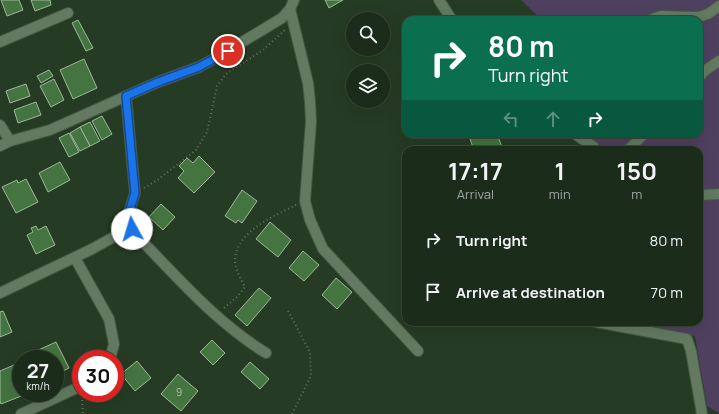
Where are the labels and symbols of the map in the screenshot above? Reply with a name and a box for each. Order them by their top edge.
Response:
pin [211,34,245,68]
position arrow [111,208,153,250]
speed limit sign: 30 [72,350,124,402]
house number: 9 [176,385,182,399]

